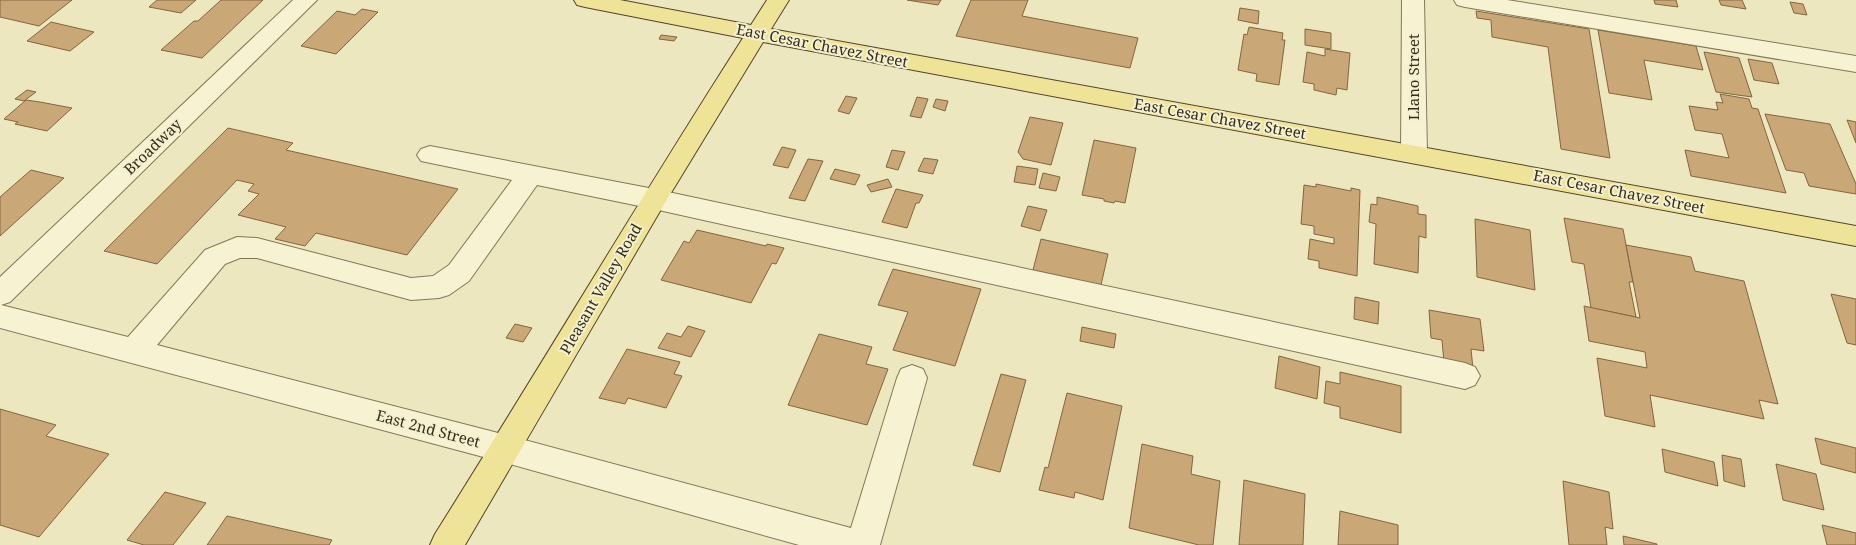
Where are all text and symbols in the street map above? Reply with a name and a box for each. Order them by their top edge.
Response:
street label: East Cesar Chavez Street [735,19,910,71]
street label: Llano Street [1403,34,1423,120]
street label: East Cesar Chavez Street [1133,93,1308,143]
street label: Broadway [119,113,186,179]
street label: East Cesar Chavez Street [1532,165,1707,217]
street label: Pleasant Valley Road [555,220,646,357]
street label: East 2nd Street [374,405,482,452]

